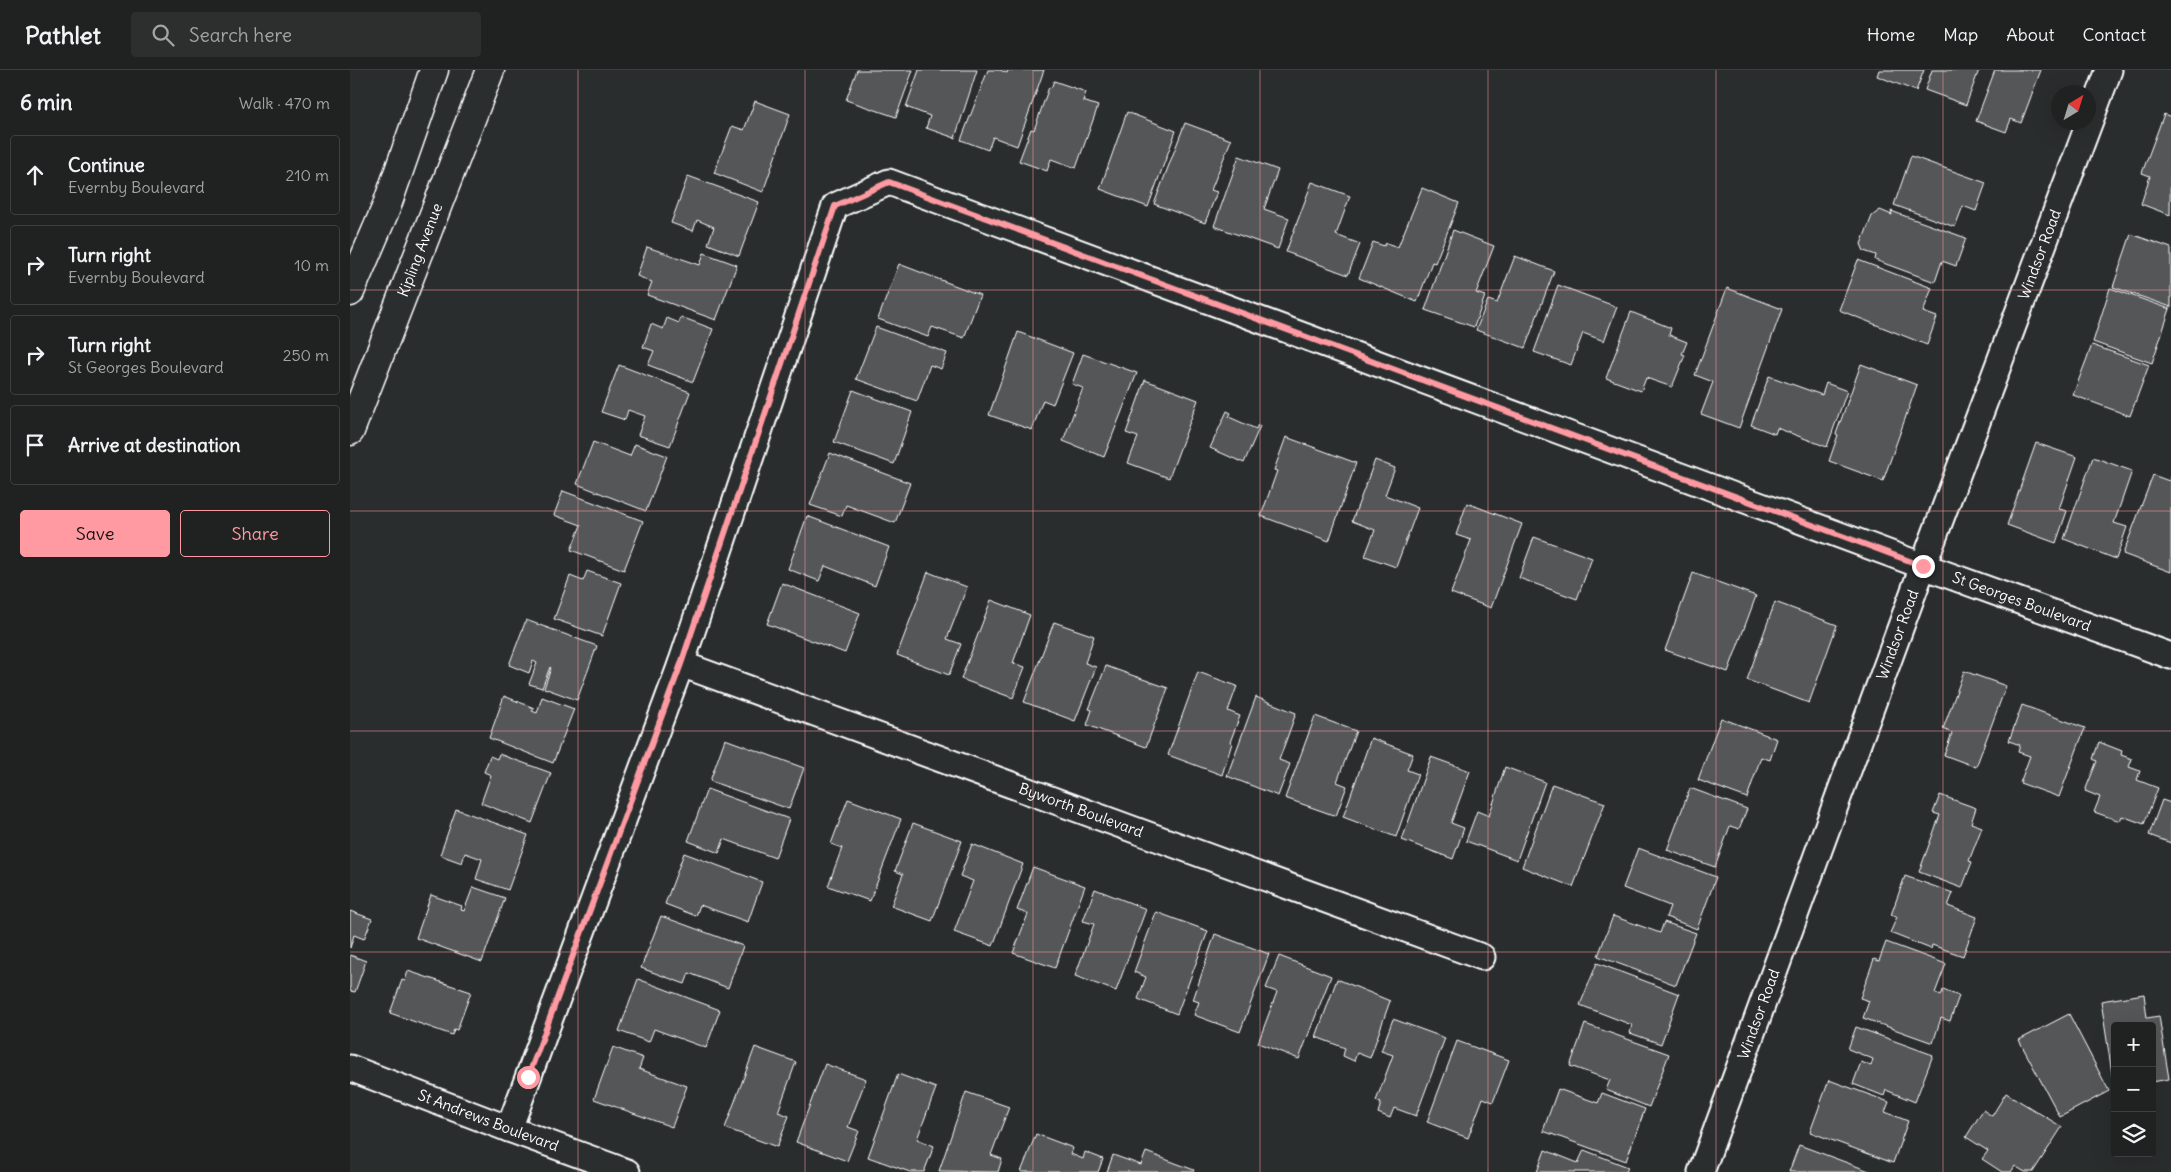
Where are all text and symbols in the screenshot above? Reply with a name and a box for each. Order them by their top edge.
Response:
search box [131,12,481,57]
text: Pathlet [25,20,101,50]
icon: search [149,21,177,49]
text: Search here [189,23,292,47]
text: Home [1867,23,1915,46]
text: Map [1943,23,1978,46]
text: About [2006,23,2054,46]
text: Contact [2082,23,2146,46]
north arrow [2051,85,2096,130]
text: 6 min [20,89,72,116]
text: Walk · 470 m [239,93,330,113]
text: Continue [68,153,145,177]
icon: ahead [21,161,49,189]
text: 210 m [286,165,329,185]
text: Evernby Boulevard [68,177,205,197]
street label: Kipling Avenue [393,200,446,300]
street label: Windsor Road [2014,207,2065,302]
text: Turn right [68,243,151,267]
icon: right [21,251,49,279]
text: 10 m [294,255,329,275]
text: Evernby Boulevard [68,267,205,287]
text: Turn right [68,333,151,357]
icon: right [21,341,49,369]
text: 250 m [283,345,329,365]
text: St Georges Boulevard [68,357,224,377]
icon: arrive [21,431,49,459]
text: Arrive at destination [68,433,241,457]
button: Save [20,510,170,557]
button: Share [180,510,330,557]
route end [1912,555,1935,578]
street label: St Georges Boulevard [1950,567,2094,635]
street label: Windsor Road [1872,587,1923,682]
street label: Byworth Boulevard [1016,778,1146,841]
street label: Windsor Road [1733,966,1784,1062]
map controls [2111,1022,2156,1157]
button: + [2111,1022,2156,1067]
route start [517,1066,540,1089]
button: − [2111,1067,2156,1112]
street label: St Andrews Boulevard [415,1085,562,1155]
button: layers [2111,1112,2156,1157]

